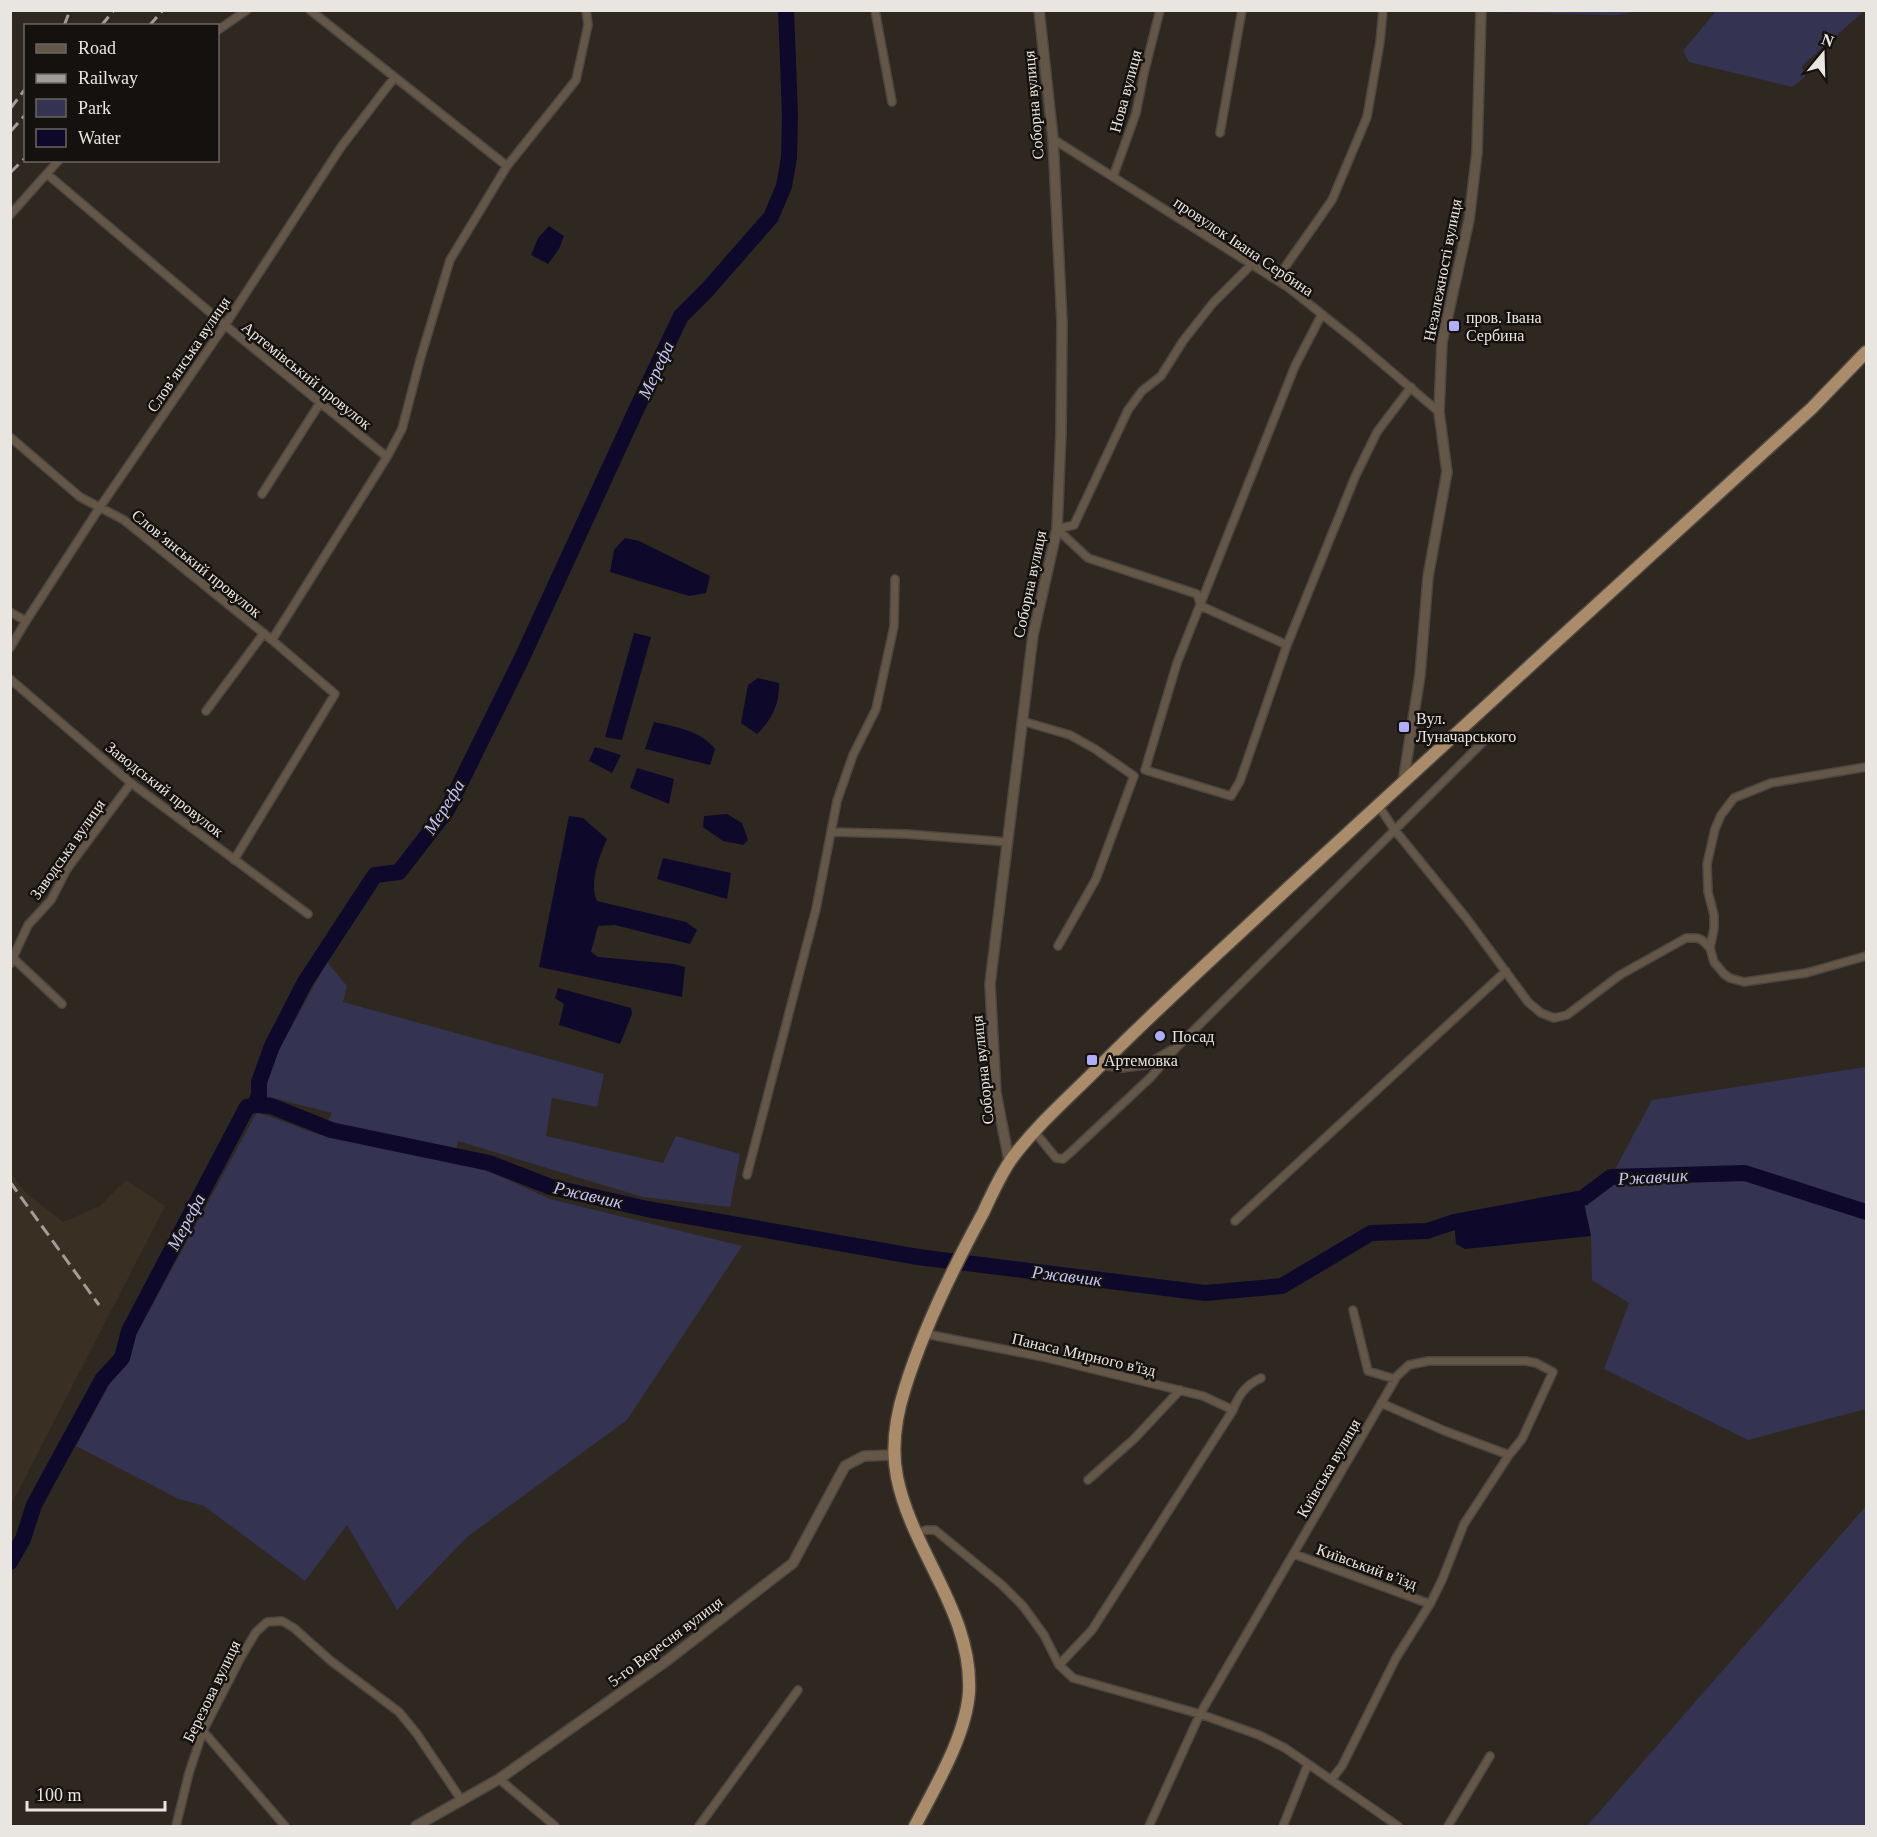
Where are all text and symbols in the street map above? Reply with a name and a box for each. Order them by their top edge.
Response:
legend [24,24,219,162]
north arrow [1793,24,1853,84]
text: N [1819,30,1836,50]
text: Road [78,38,116,58]
street label: Нова вулиця [1106,47,1146,135]
street label: Соборна вулиця [1020,49,1048,160]
text: Railway [78,68,138,88]
text: Park [78,98,111,118]
text: Water [78,128,121,148]
street label: провулок Івана Сербина [1170,193,1317,300]
street label: Незалежності вулиця [1420,197,1466,343]
street label: Слов’янська вулиця [144,293,234,416]
place label: пров. Івана Сербина [1466,309,1542,345]
street label: Артемівський провулок [238,318,375,434]
marker: пров. Івана Сербина [1447,319,1461,333]
water label: Мерефа [634,338,678,403]
street label: Слов’янський провулок [128,506,265,622]
street label: Соборна вулиця [1010,528,1050,640]
place label: Вул. Луначарського [1416,710,1516,746]
marker: Вул. Луначарського [1397,720,1411,734]
street label: Заводський провулок [102,738,227,841]
water label: Мерефа [419,776,469,839]
street label: Заводська вулиця [27,796,109,903]
street label: Соборна вулиця [968,1014,998,1125]
place label: Посад [1172,1028,1215,1046]
marker: Посад [1153,1029,1167,1043]
place label: Артемовка [1104,1052,1178,1070]
marker: Артемовка [1085,1053,1099,1067]
water label: Ржавчик [1616,1165,1689,1189]
water label: Ржавчик [551,1177,625,1213]
water label: Мерефа [162,1190,209,1255]
water label: Ржавчик [1030,1262,1104,1290]
street label: Панаса Мирного в'їзд [1010,1330,1158,1380]
street label: Київська вулиця [1293,1415,1365,1521]
street label: Київський в’їзд [1314,1540,1420,1594]
street label: 5-го Вересня вулиця [605,1593,727,1691]
street label: Березова вулиця [179,1637,245,1745]
scale bar [27,1774,165,1812]
text: 100 m [36,1785,82,1805]

